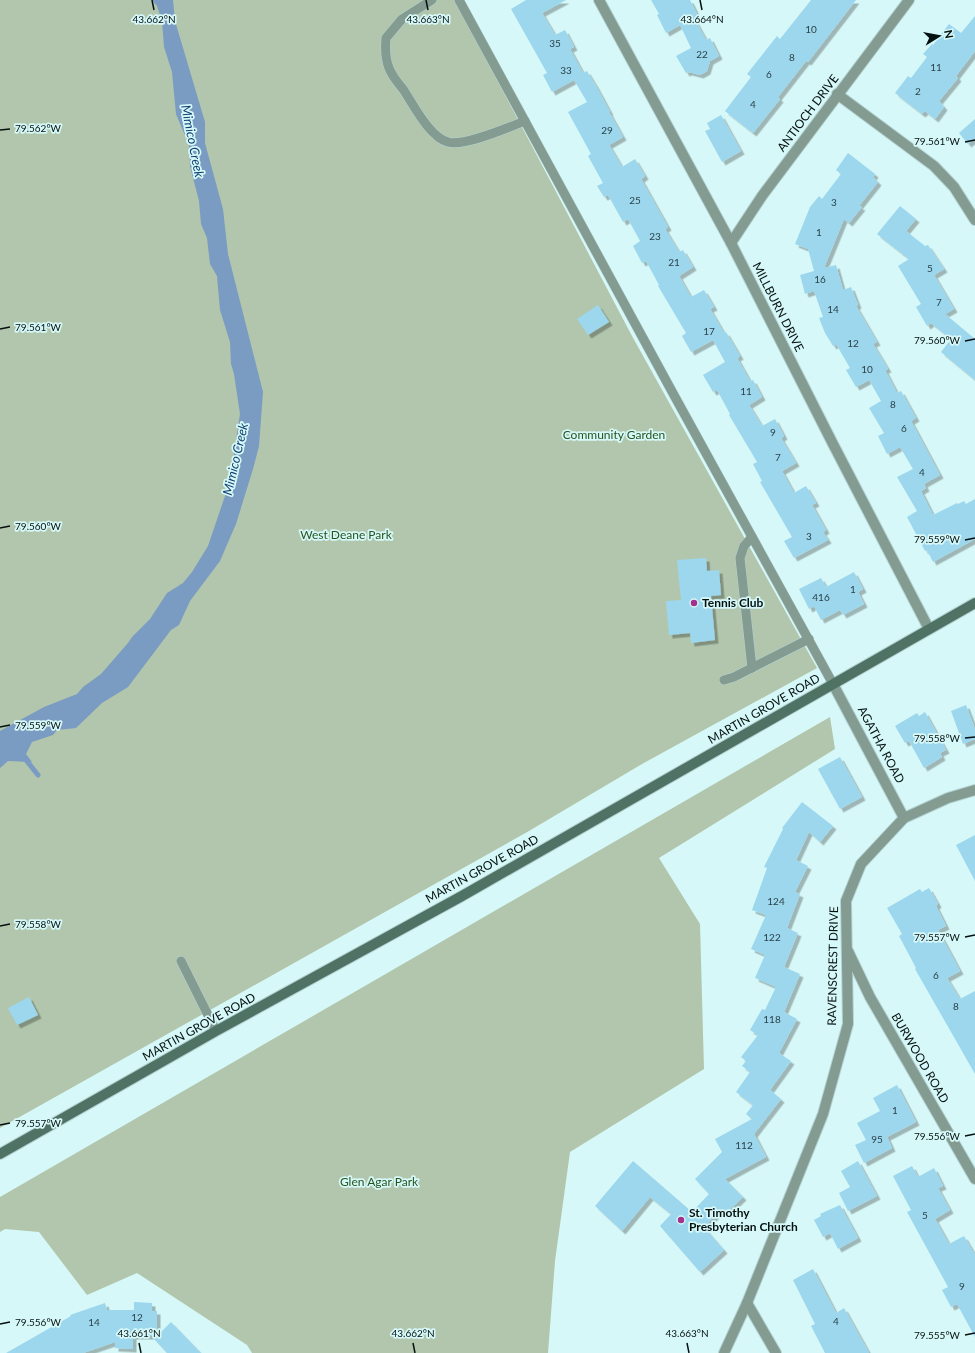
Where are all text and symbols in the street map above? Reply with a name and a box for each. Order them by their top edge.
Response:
text: 43.662°N [132,13,176,25]
text: 43.663°N [406,13,450,25]
text: 43.664°N [680,13,724,25]
north arrow [919,16,959,56]
house number: 10 [805,23,817,35]
text: N [942,29,956,39]
house number: 35 [549,37,561,49]
house number: 22 [696,48,708,60]
house number: 8 [789,51,795,63]
house number: 11 [930,61,942,73]
house number: 33 [560,64,572,76]
house number: 6 [766,68,772,80]
street label: ANTIOCH DRIVE [774,71,842,154]
house number: 2 [915,85,921,97]
house number: 4 [750,98,756,110]
water label: Mimico Creek [178,103,208,180]
text: 79.562°W [15,122,62,134]
house number: 29 [601,124,613,136]
text: 79.561°W [914,135,961,147]
house number: 25 [629,194,641,206]
house number: 3 [831,196,837,208]
house number: 1 [816,226,822,238]
house number: 23 [649,230,661,242]
house number: 21 [668,256,680,268]
street label: MILLBURN DRIVE [749,260,807,354]
house number: 5 [927,262,933,274]
house number: 16 [814,273,826,285]
house number: 7 [936,296,942,308]
house number: 14 [827,303,839,315]
text: 79.561°W [15,321,62,333]
house number: 17 [703,325,715,337]
text: 79.560°W [914,334,961,346]
house number: 12 [847,337,859,349]
house number: 10 [861,363,873,375]
house number: 11 [740,385,752,397]
house number: 8 [890,398,896,410]
water label: Mimico Creek [219,420,251,497]
house number: 6 [901,422,907,434]
house number: 9 [770,426,776,438]
park label: Community Garden [563,427,665,442]
house number: 7 [775,451,781,463]
house number: 4 [919,466,925,478]
text: 79.560°W [15,520,62,532]
park label: West Deane Park [300,527,393,542]
house number: 3 [806,530,812,542]
text: 79.559°W [914,533,961,545]
house number: 1 [850,583,856,595]
house number: 416 [812,591,830,603]
place label: Tennis Club [702,595,764,610]
marker: Tennis Club [689,598,699,608]
street label: MARTIN GROVE ROAD [705,670,822,747]
street label: AGATHA ROAD [855,704,908,786]
text: 79.559°W [15,719,62,731]
text: 79.558°W [914,732,961,744]
street label: MARTIN GROVE ROAD [423,831,541,906]
house number: 124 [767,895,785,907]
street label: RAVENSCREST DRIVE [824,906,841,1026]
text: 79.558°W [15,918,62,930]
house number: 122 [763,931,781,943]
text: 79.557°W [914,931,961,943]
house number: 6 [933,969,939,981]
street label: MARTIN GROVE ROAD [140,989,258,1064]
house number: 8 [953,1000,959,1012]
street label: BURWOOD ROAD [889,1010,952,1106]
house number: 118 [763,1013,781,1025]
house number: 1 [892,1104,898,1116]
text: 79.557°W [15,1117,62,1129]
text: 79.556°W [914,1130,961,1142]
house number: 95 [871,1133,883,1145]
house number: 112 [735,1139,753,1151]
park label: Glen Agar Park [340,1174,419,1189]
place label: St. Timothy Presbyterian Church [689,1205,798,1234]
house number: 5 [922,1209,928,1221]
marker: St. Timothy Presbyterian Church [676,1215,686,1225]
house number: 9 [959,1280,965,1292]
house number: 12 [131,1311,143,1323]
house number: 4 [833,1315,839,1327]
text: 79.556°W [15,1316,62,1328]
house number: 14 [88,1316,100,1328]
text: 43.661°N [117,1327,161,1339]
text: 43.662°N [391,1327,435,1339]
text: 43.663°N [665,1327,709,1339]
text: 79.555°W [914,1329,961,1341]

